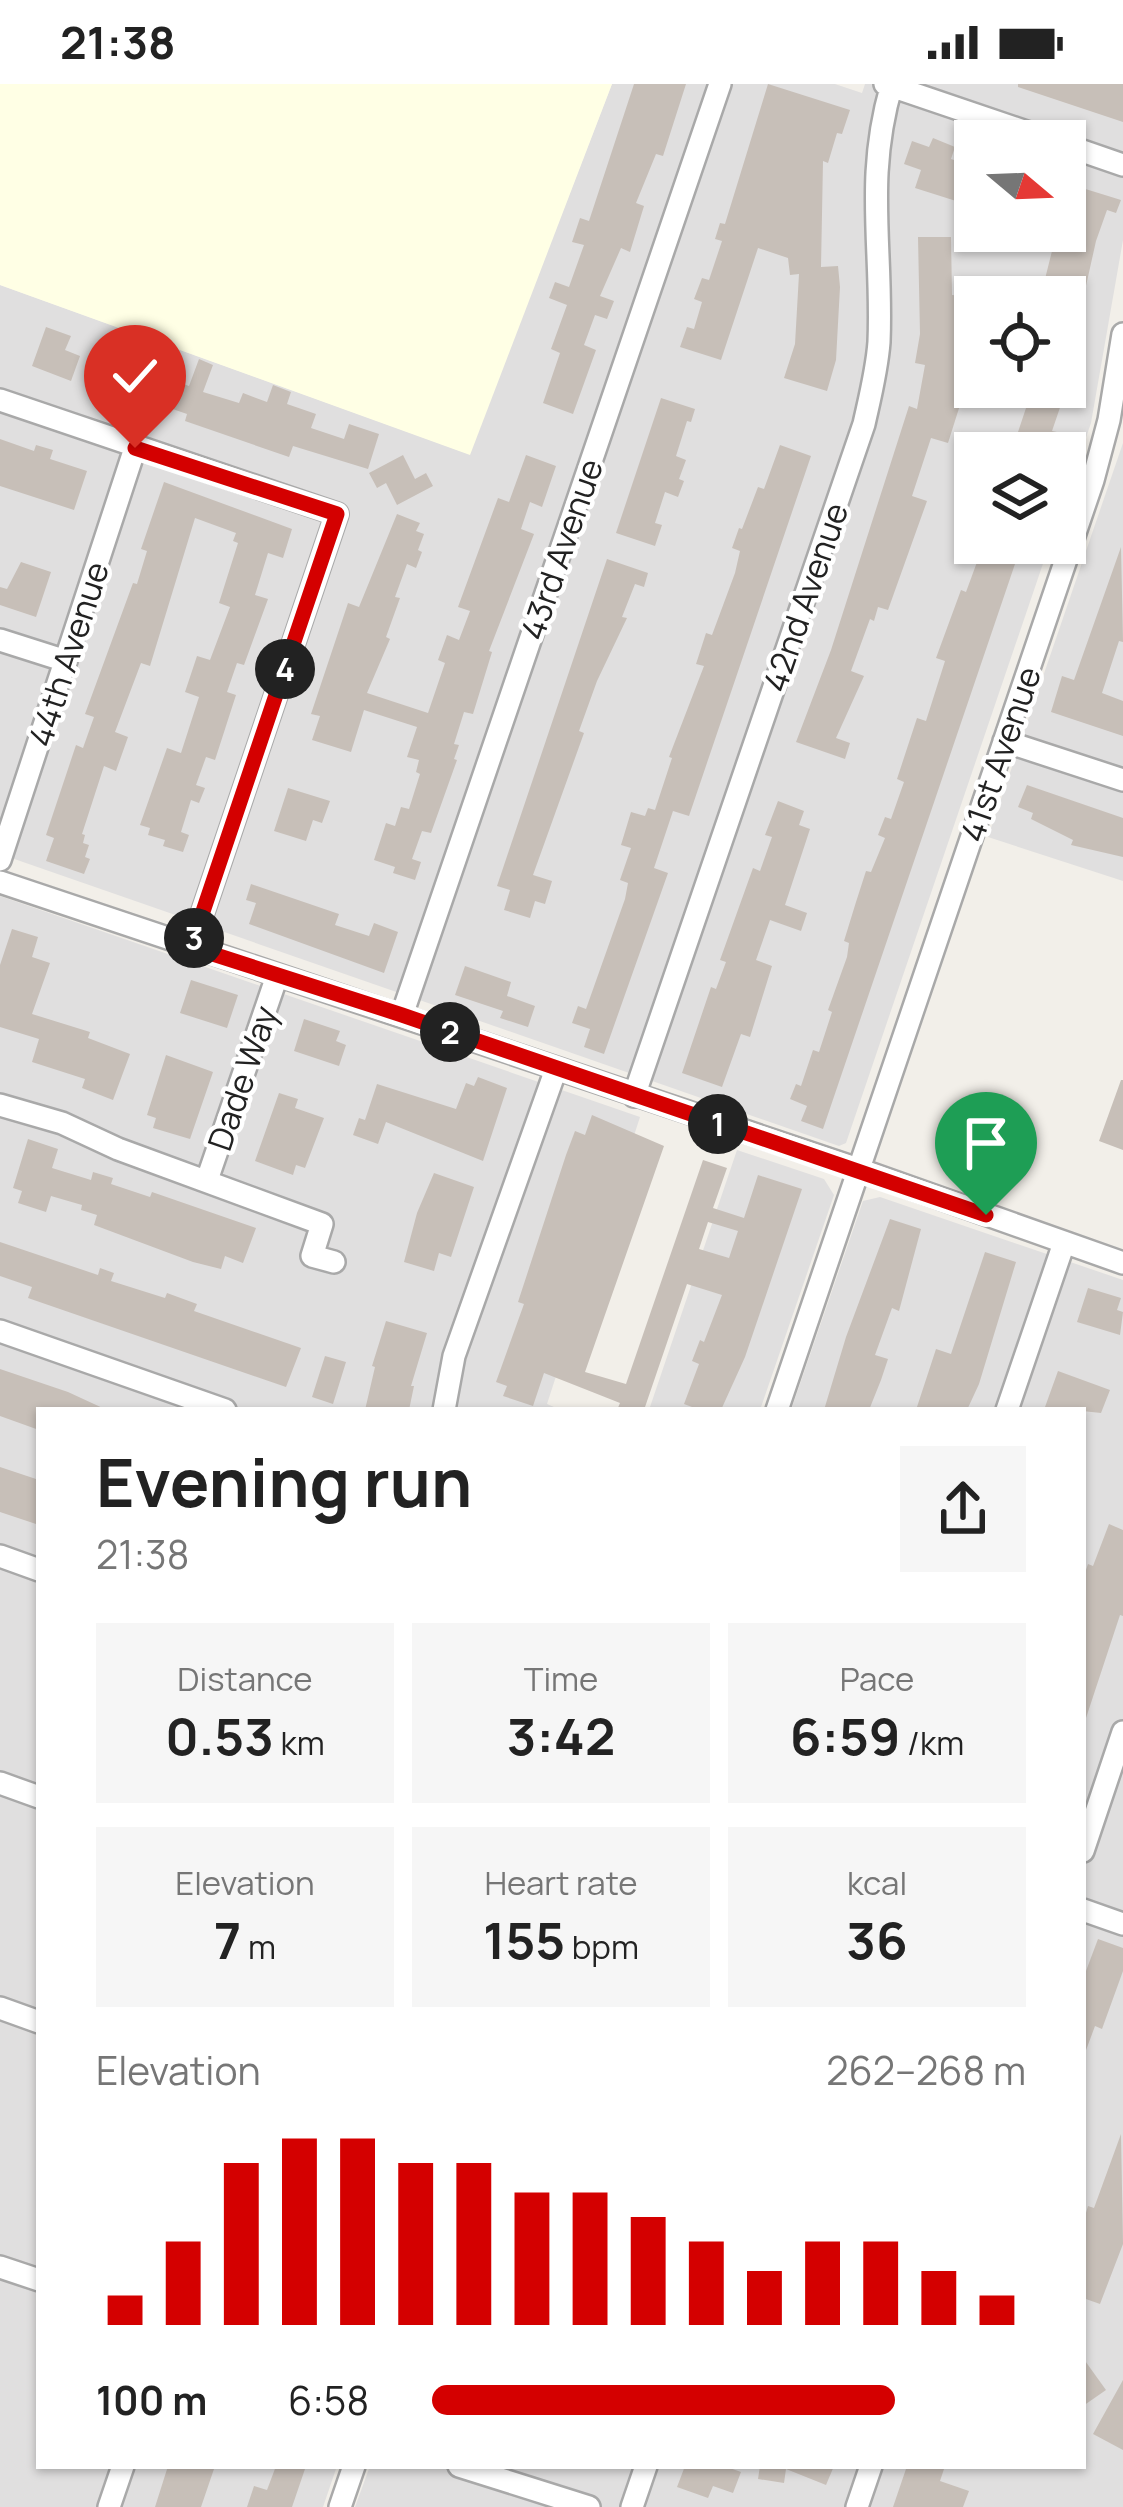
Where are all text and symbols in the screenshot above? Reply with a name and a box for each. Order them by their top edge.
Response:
text: 21:38 [60,11,176,73]
north arrow [954,120,1086,252]
map controls [954,120,1086,564]
button: locate [954,276,1086,408]
pin [84,325,186,448]
icon: check [102,343,168,409]
button: layers [954,432,1086,564]
street label: 43rd Avenue [509,453,613,645]
street label: 42nd Avenue [752,497,858,697]
street label: 44th Avenue [17,556,119,752]
pin: 4 [255,639,315,699]
text: 4 [275,646,295,691]
street label: 41st Avenue [949,660,1051,848]
pin: 3 [164,908,224,968]
text: 3 [184,915,204,960]
street label: Dade Way [196,1000,288,1156]
pin: 2 [420,1002,480,1062]
text: 2 [440,1009,460,1054]
pin [935,1092,1037,1215]
pin: 1 [688,1094,748,1154]
text: 1 [711,1101,725,1146]
icon: arrive [953,1110,1019,1176]
text: Evening run [96,1437,472,1527]
button: share [900,1446,1026,1572]
text: 21:38 [96,1527,189,1581]
text: Distance [177,1656,313,1701]
text: Time [524,1656,598,1701]
text: Pace [840,1656,914,1701]
text: 0.53 [165,1701,274,1770]
text: 3:42 [507,1701,615,1770]
text: 6:59 [790,1701,901,1770]
text: km [274,1720,325,1765]
text: /km [901,1720,964,1765]
text: Elevation [175,1860,315,1905]
text: Heart rate [484,1860,638,1905]
text: kcal [847,1860,907,1905]
text: 7 [214,1905,241,1974]
text: 155 [483,1905,565,1974]
text: 36 [846,1905,908,1974]
text: m [241,1924,276,1969]
text: bpm [565,1924,639,1969]
text: Elevation [96,2043,261,2097]
text: 262–268 m [826,2043,1026,2097]
text: 100 m [96,2373,207,2427]
text: 6:58 [288,2373,369,2427]

